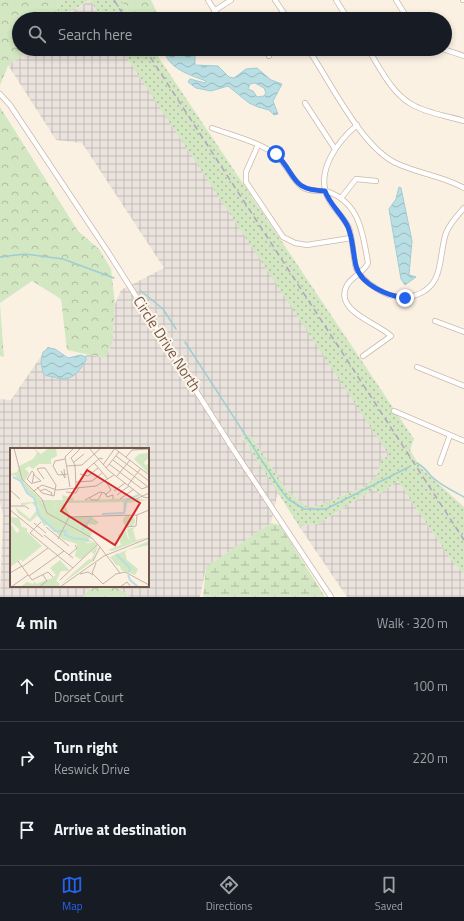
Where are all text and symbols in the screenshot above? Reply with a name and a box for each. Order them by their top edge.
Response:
search box [12,12,452,56]
icon: search [26,23,48,45]
text: Search here [58,23,132,46]
route start [267,145,285,163]
route end [396,289,414,307]
street label: Circle Drive North [128,291,207,396]
inset map [10,448,149,587]
text: 4 min [16,610,57,636]
text: Walk · 320 m [377,613,448,633]
text: Continue [54,664,112,687]
icon: ahead [16,675,38,697]
text: 100 m [412,676,448,696]
text: Dorset Court [54,687,124,707]
text: Turn right [54,736,118,759]
icon: right [16,747,38,769]
text: 220 m [412,748,448,768]
text: Keswick Drive [54,759,130,779]
text: Arrive at destination [54,818,187,841]
icon: arrive [16,819,38,841]
tab: Map [61,874,83,914]
tab: Directions [206,874,252,914]
tab: Saved [375,874,403,914]

